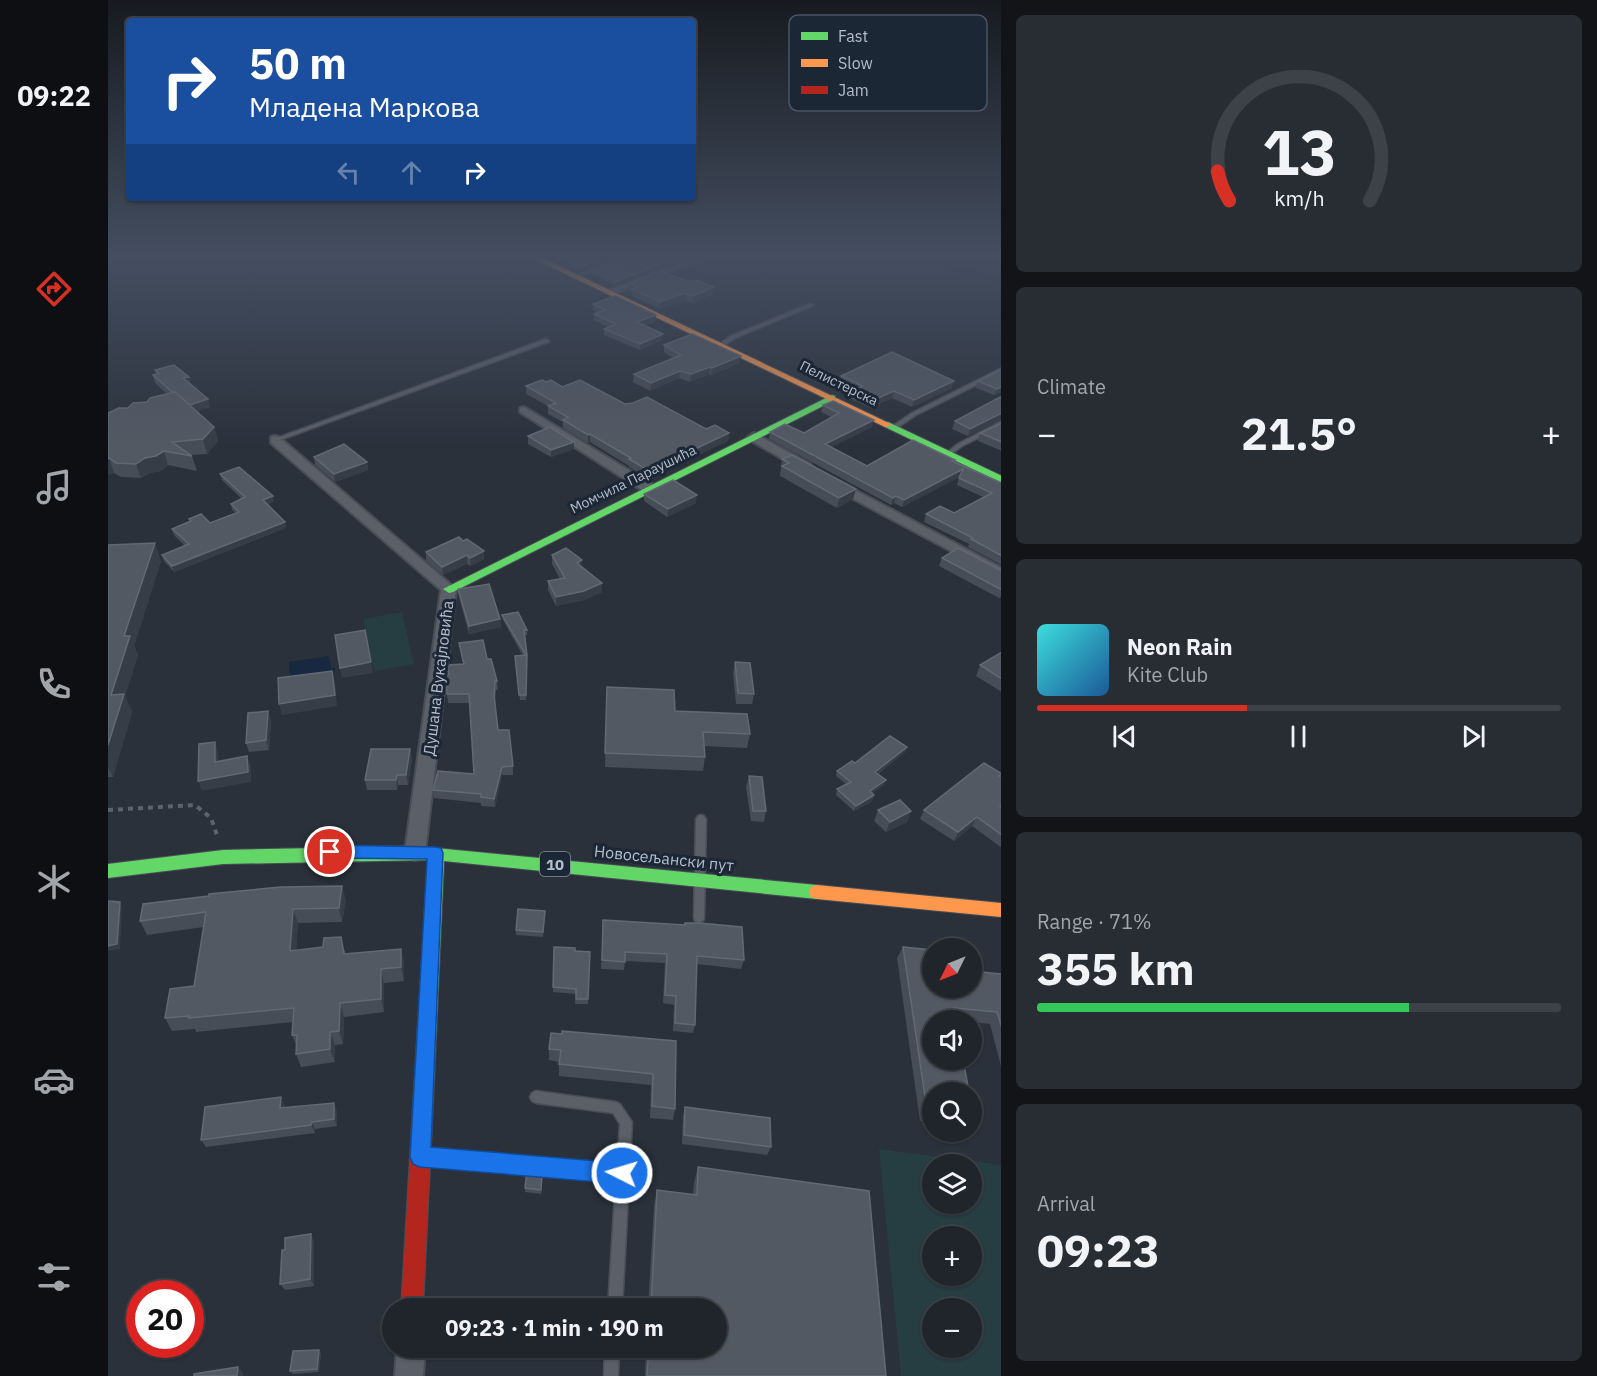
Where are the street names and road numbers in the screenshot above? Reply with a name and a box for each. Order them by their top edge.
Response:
street label: Пелистерска [797,356,882,410]
street label: Момчила Параушића [567,440,699,517]
street label: Душана Вукајловића [419,599,457,757]
street label: Новосељански пут [593,841,735,875]
road number: 10 [540,852,570,876]

